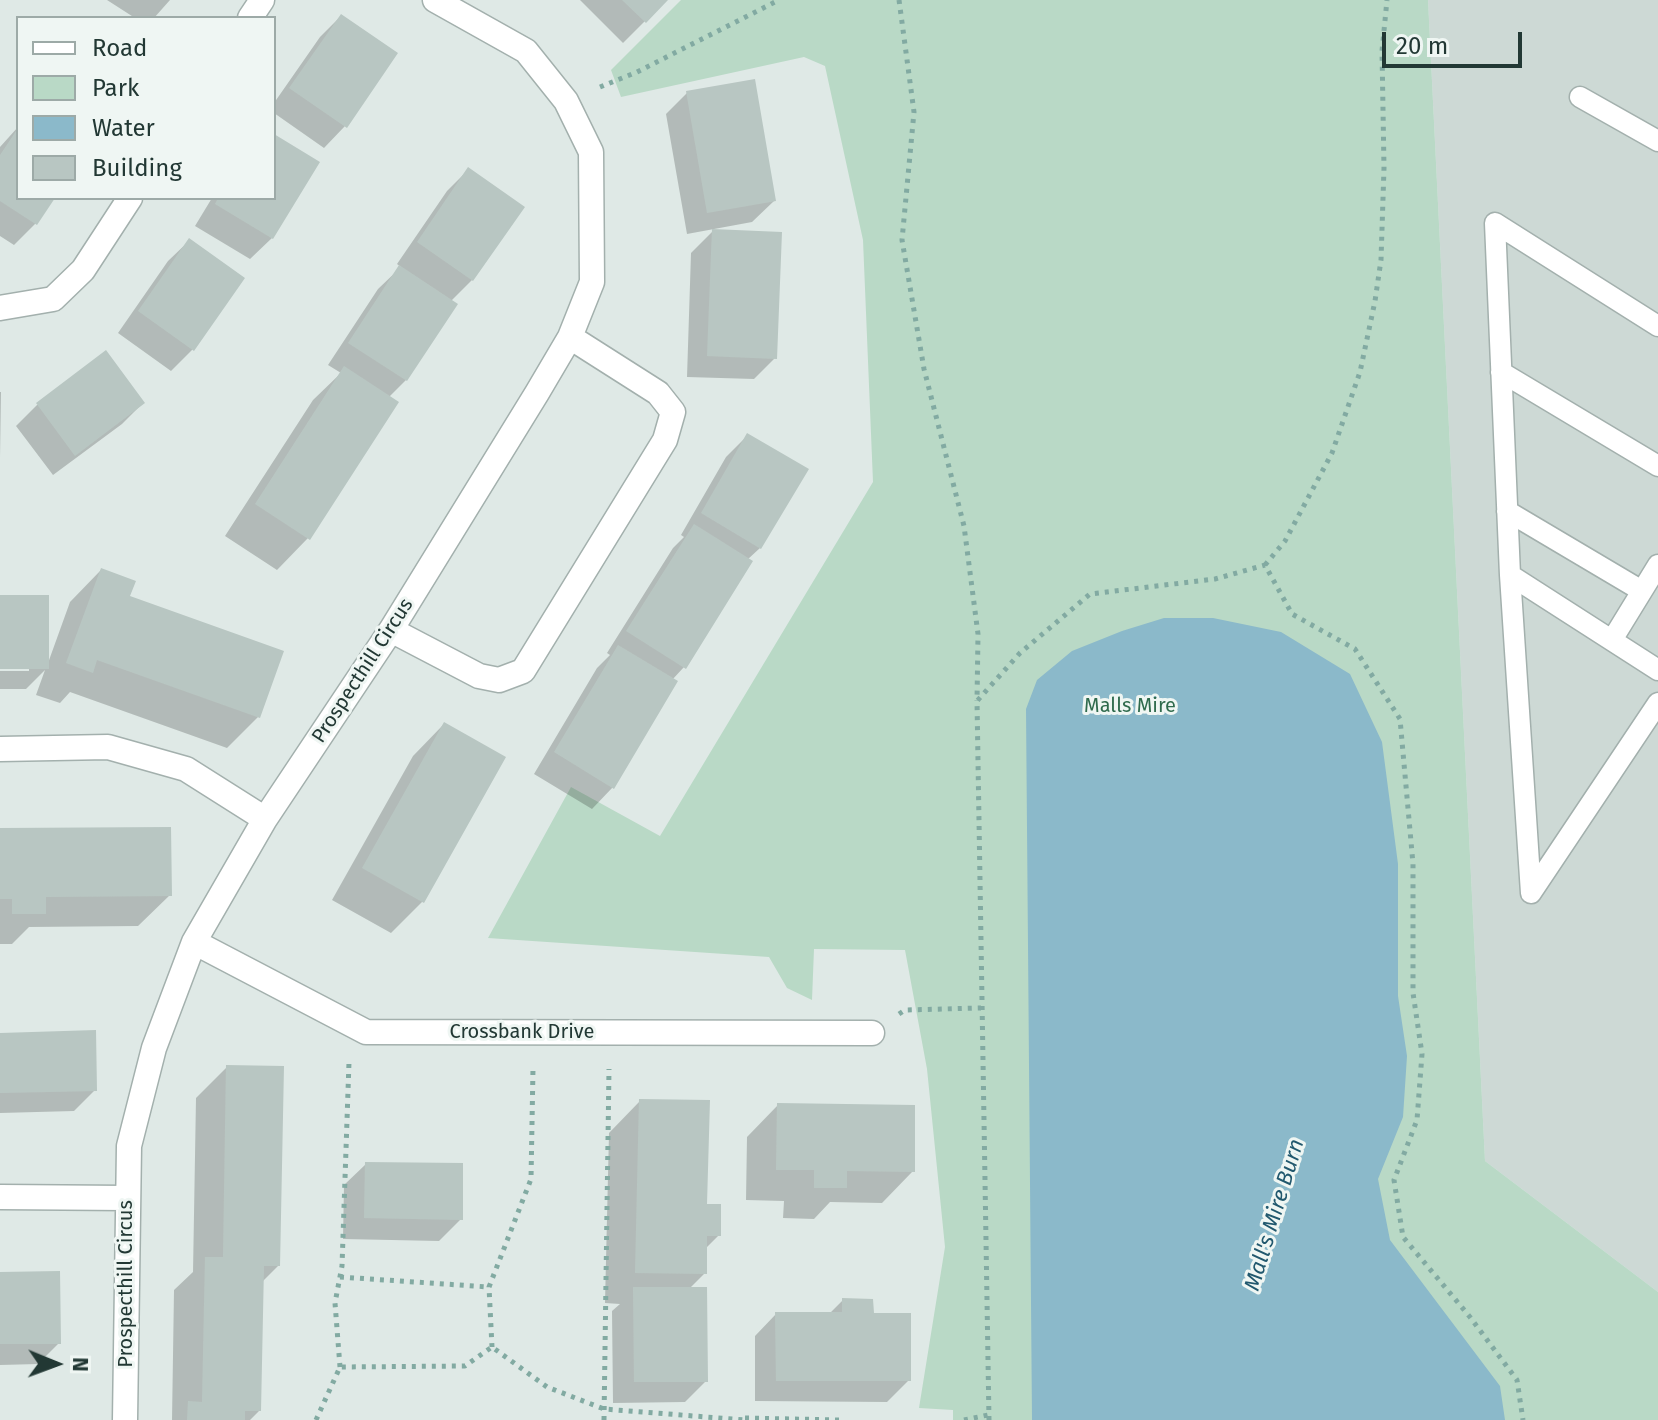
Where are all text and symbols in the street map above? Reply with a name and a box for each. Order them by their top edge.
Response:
legend [16,16,276,200]
scale bar [1386,16,1526,66]
text: 20 m [1396,32,1448,60]
text: Road [92,34,147,62]
text: Park [92,74,139,102]
text: Water [92,114,155,142]
text: Building [92,154,182,182]
street label: Prospecthill Circus [307,594,419,748]
park label: Malls Mire [1084,694,1176,718]
street label: Crossbank Drive [450,1020,594,1044]
water label: Mall's Mire Burn [1239,1136,1311,1294]
street label: Prospecthill Circus [114,1200,138,1368]
north arrow [16,1324,96,1404]
text: N [67,1357,94,1372]

